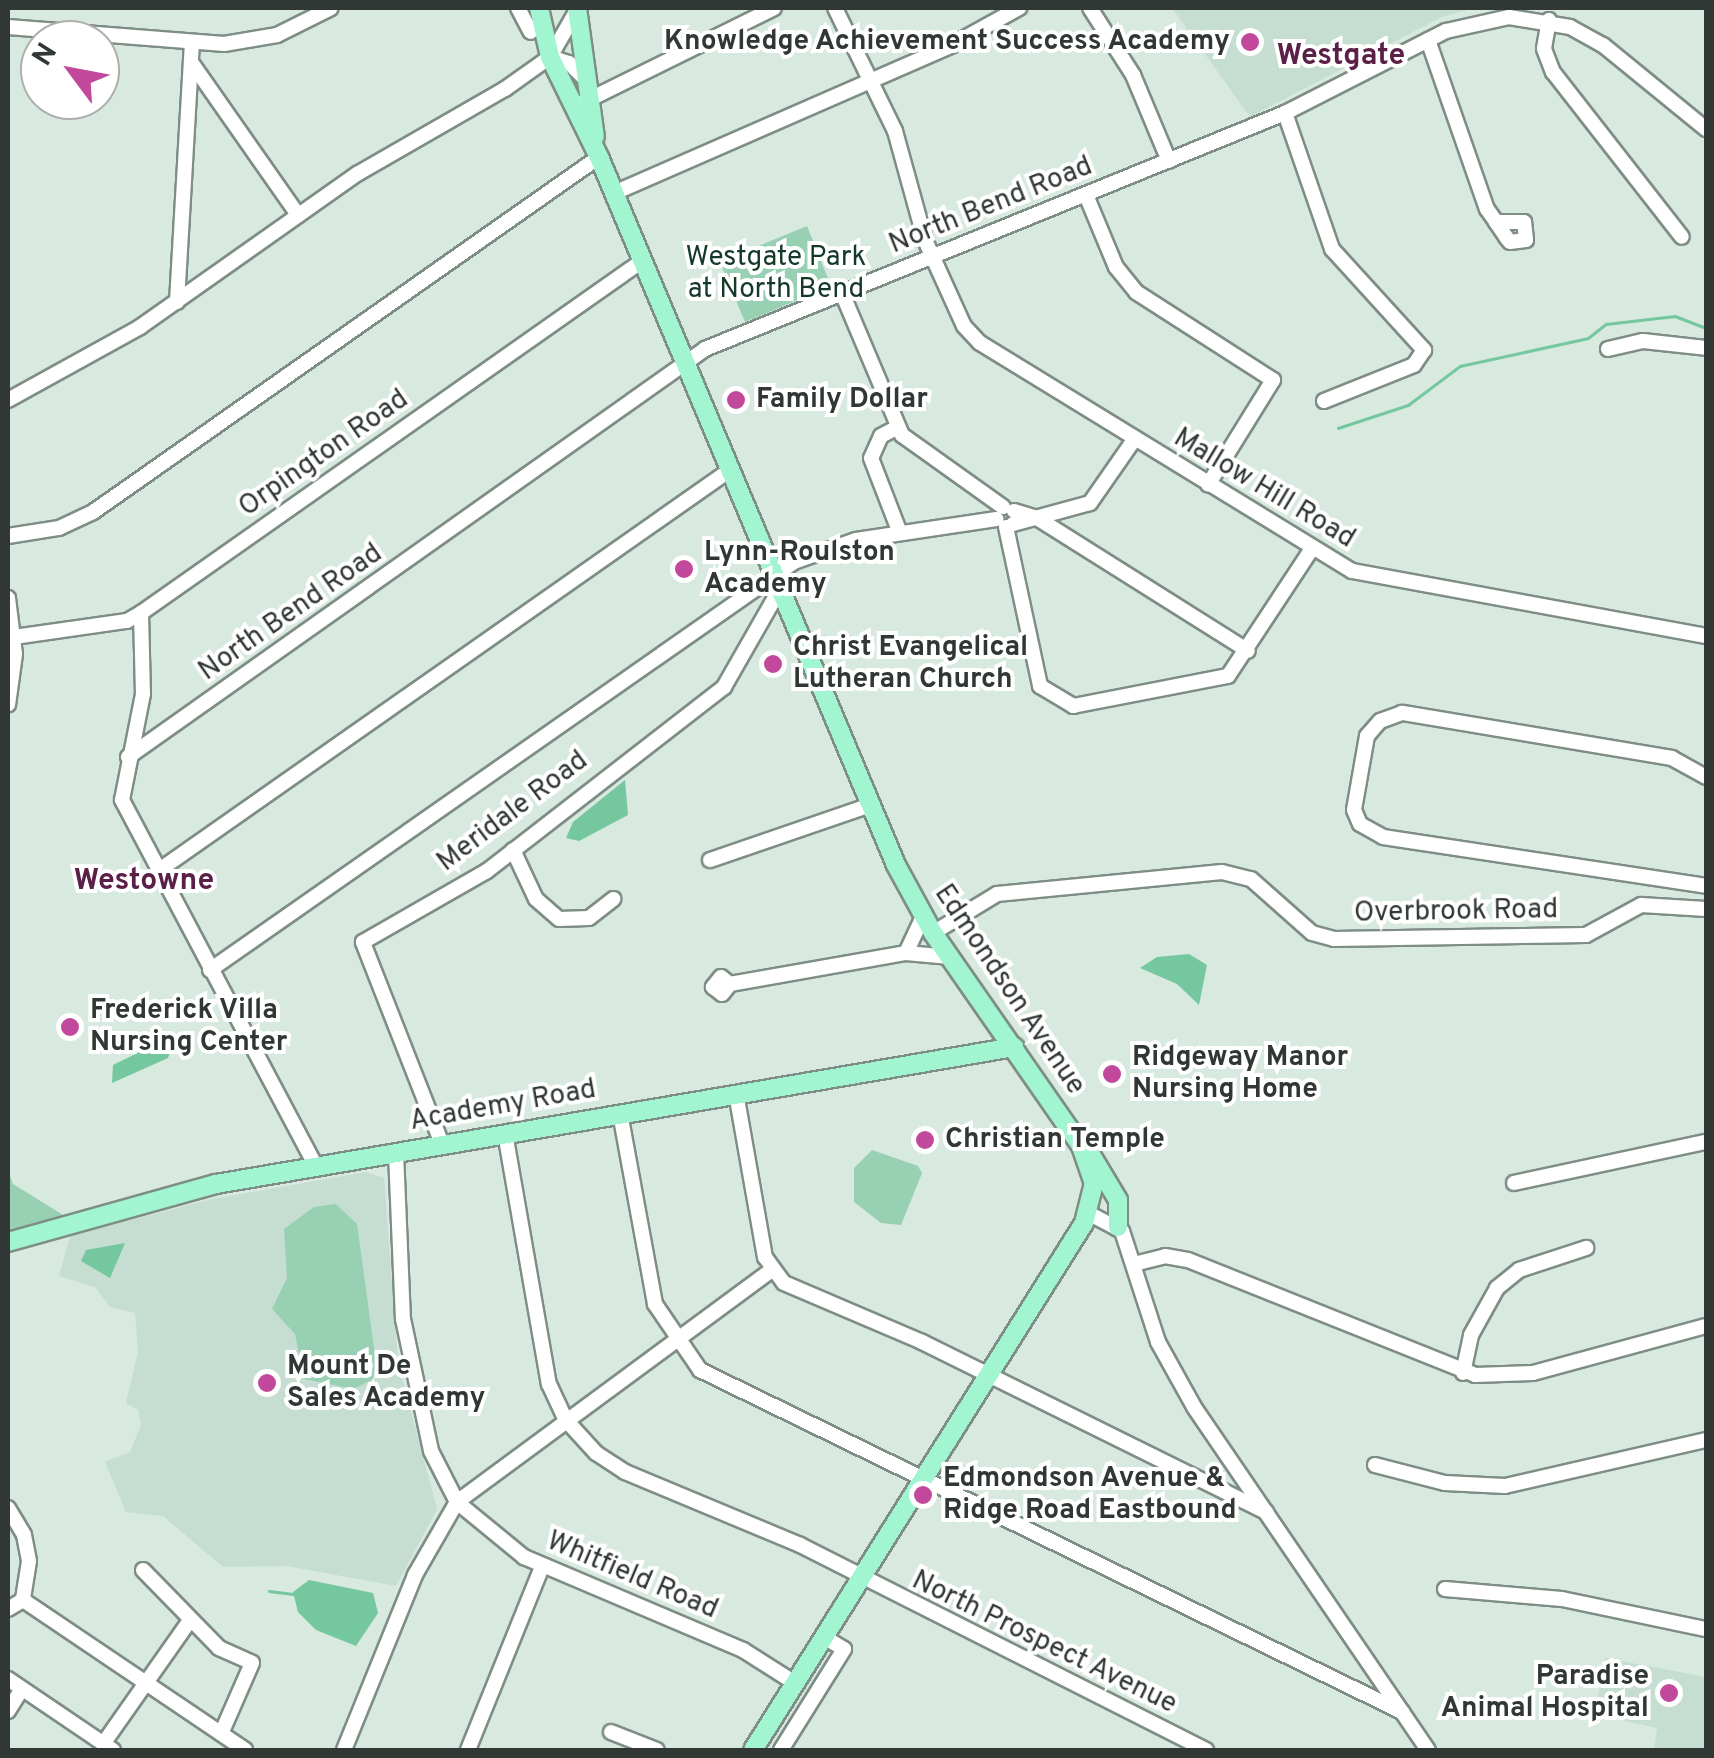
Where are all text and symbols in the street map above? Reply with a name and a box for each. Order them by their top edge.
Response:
north arrow [20,20,120,120]
place label: Knowledge Achievement Success Academy [662,25,1230,59]
marker: Knowledge Achievement Success Academy [1239,31,1261,53]
text: N [26,37,67,73]
district label: Westgate [1277,39,1405,75]
street label: North Bend Road [884,150,1098,262]
park label: Westgate Park at North Bend [686,241,866,307]
street label: Orpington Road [233,383,415,525]
place label: Family Dollar [756,383,928,417]
marker: Family Dollar [725,389,747,411]
street label: Mallow Hill Road [1167,422,1361,556]
place label: Lynn-Roulston Academy [704,536,895,602]
street label: North Bend Road [193,537,389,689]
marker: Lynn-Roulston Academy [673,558,695,580]
place label: Christ Evangelical Lutheran Church [793,631,1028,697]
marker: Christ Evangelical Lutheran Church [762,653,784,675]
street label: Meridale Road [431,744,595,880]
district label: Westowne [74,864,214,900]
street label: Edmondson Avenue [926,878,1092,1102]
street label: Overbrook Road [1354,893,1558,931]
place label: Frederick Villa Nursing Center [90,994,288,1060]
marker: Frederick Villa Nursing Center [59,1016,81,1038]
place label: Ridgeway Manor Nursing Home [1132,1041,1348,1107]
marker: Ridgeway Manor Nursing Home [1101,1063,1123,1085]
street label: Academy Road [407,1073,599,1139]
place label: Christian Temple [945,1123,1165,1157]
marker: Christian Temple [914,1129,936,1151]
place label: Mount De Sales Academy [287,1350,487,1416]
marker: Mount De Sales Academy [256,1372,278,1394]
place label: Edmondson Avenue & Ridge Road Eastbound [943,1462,1237,1528]
marker: Edmondson Avenue & Ridge Road Eastbound [912,1484,934,1506]
street label: Whitfield Road [541,1525,723,1627]
street label: North Prospect Avenue [906,1564,1182,1722]
place label: Paradise Animal Hospital [1441,1660,1649,1726]
marker: Paradise Animal Hospital [1658,1682,1680,1704]

